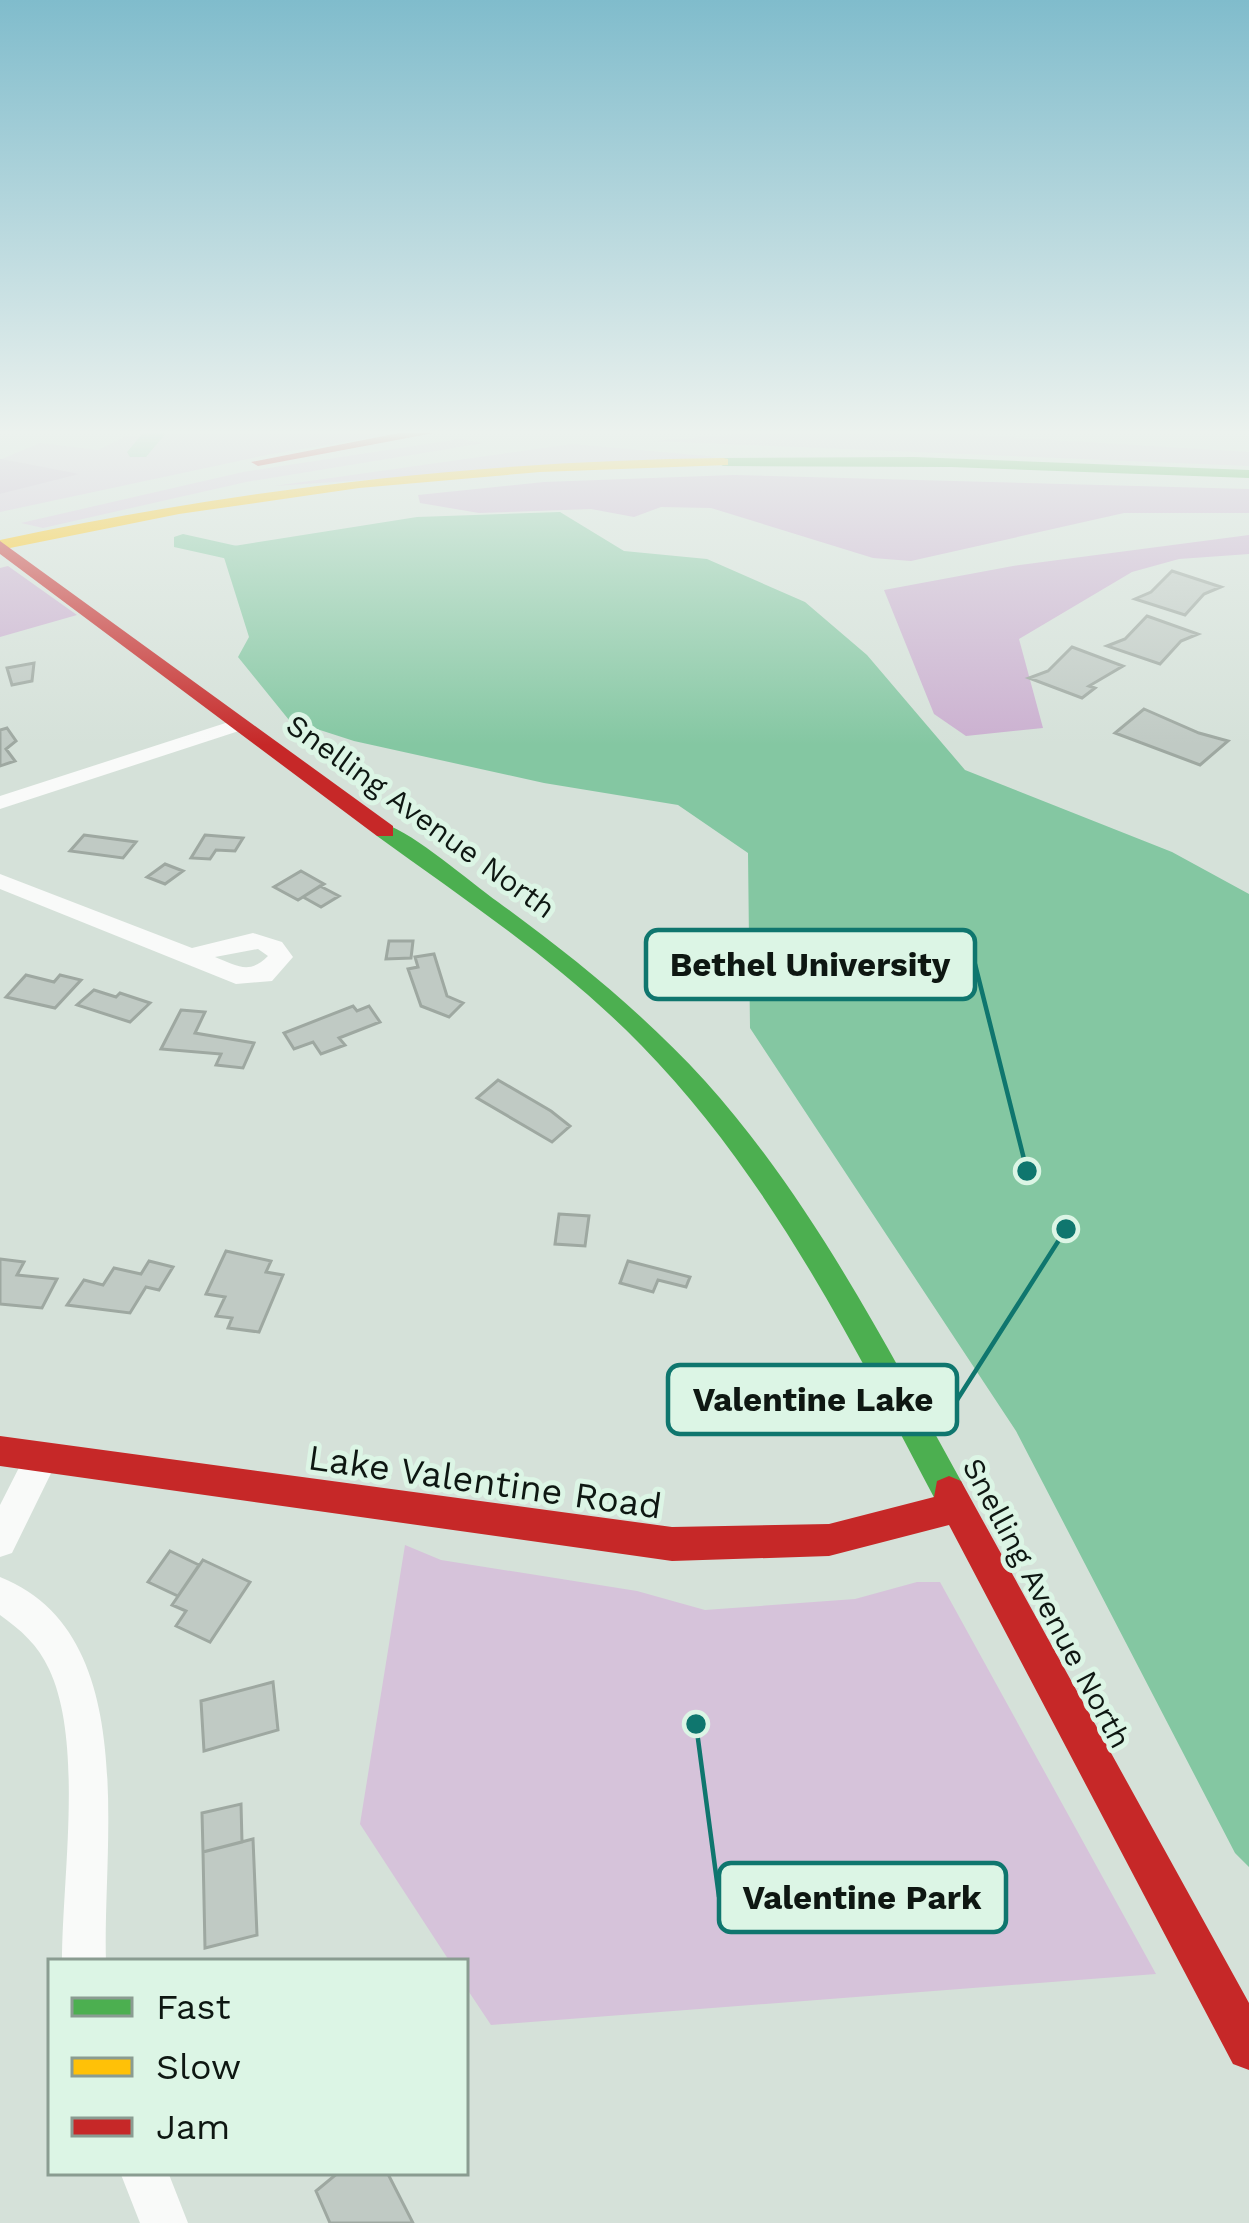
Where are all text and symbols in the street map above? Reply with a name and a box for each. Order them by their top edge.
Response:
street label: Snelling Avenue North [280,707,562,925]
callout: Bethel University [646,930,975,999]
text: Bethel University [670,945,951,984]
callout: Valentine Lake [668,1365,957,1434]
text: Valentine Lake [693,1380,933,1419]
street label: Lake Valentine Road [305,1436,665,1528]
street label: Snelling Avenue North [956,1452,1138,1754]
callout: Valentine Park [719,1863,1006,1932]
text: Valentine Park [743,1878,982,1917]
legend [48,1959,468,2175]
text: Fast [156,1986,231,2028]
text: Slow [156,2046,241,2088]
text: Jam [156,2106,230,2148]

